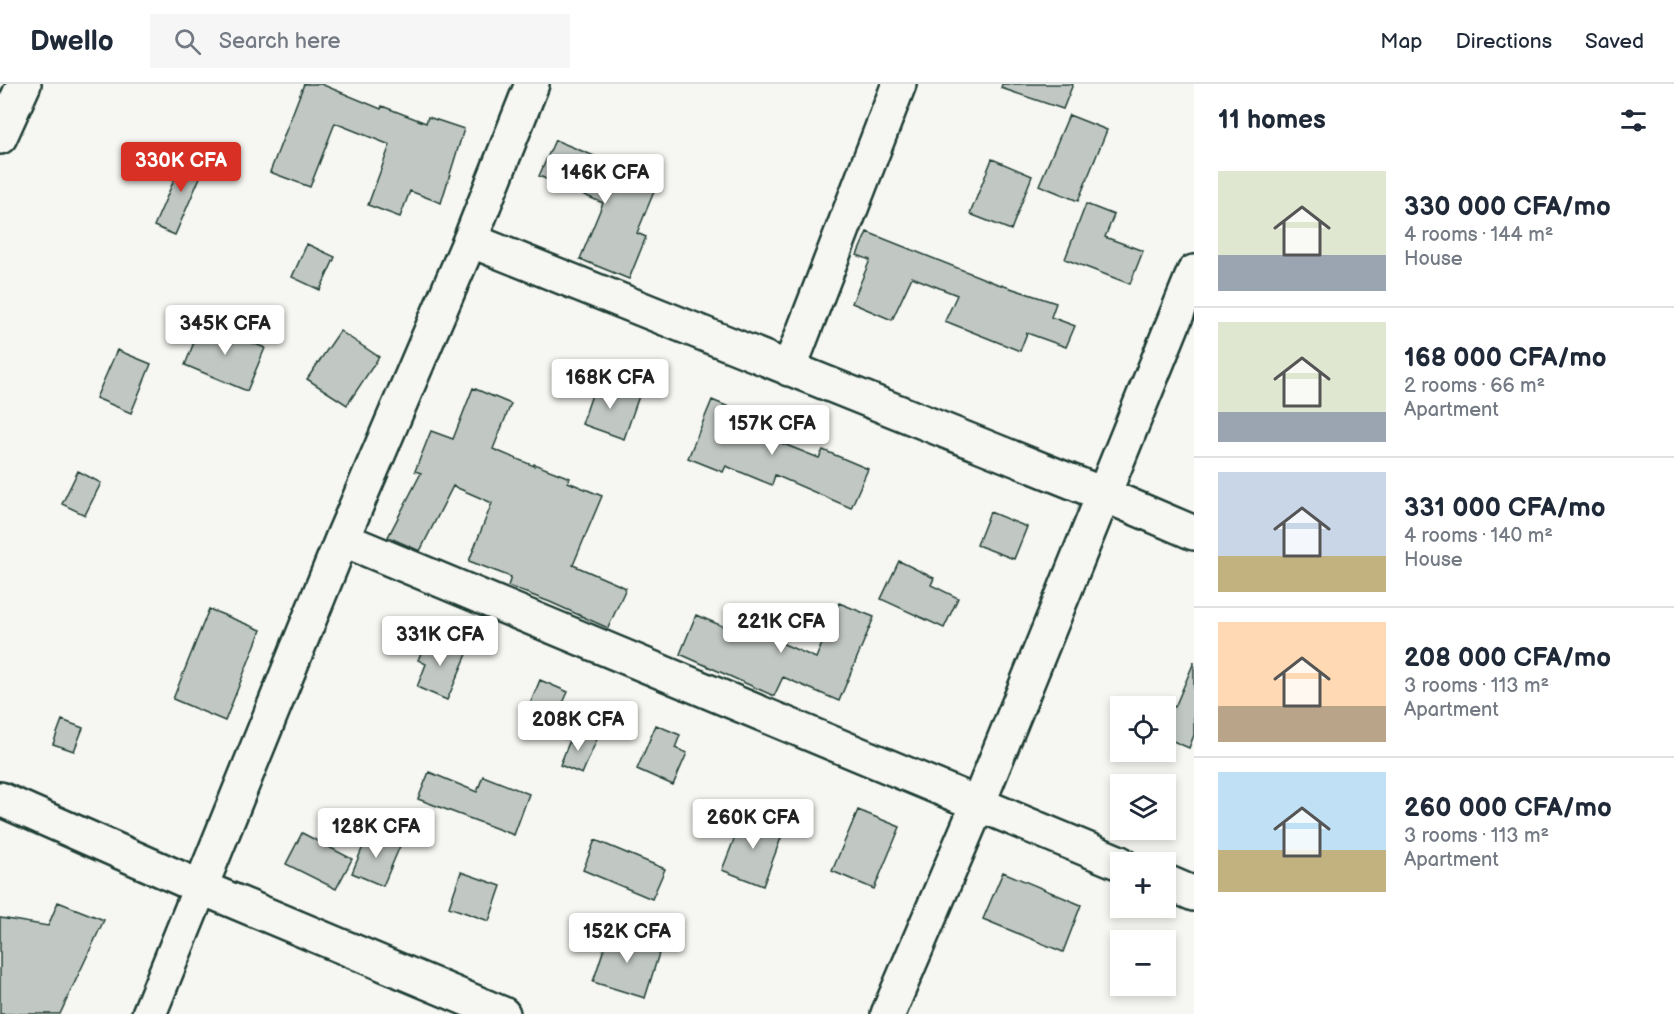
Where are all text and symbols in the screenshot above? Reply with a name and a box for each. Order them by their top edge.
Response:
search box [150,14,570,68]
text: Dwello [30,25,114,58]
icon: search [171,25,204,58]
text: Search here [219,28,341,55]
text: Map [1380,29,1423,54]
text: Directions [1456,29,1552,54]
text: Saved [1585,29,1644,54]
icon: filters [1617,104,1650,137]
text: 11 homes [1218,105,1326,136]
pin: 330K CFA [119,142,243,193]
text: 330K CFA [135,149,227,173]
pin: 146K CFA [543,154,667,205]
text: 146K CFA [561,161,649,185]
text: 330 000 CFA/mo [1404,192,1611,223]
icon: home [1266,195,1338,267]
text: 4 rooms · 144 m² [1404,223,1553,247]
text: House [1404,247,1463,271]
pin: 345K CFA [163,305,287,356]
text: 345K CFA [179,312,271,336]
text: 168 000 CFA/mo [1404,343,1607,374]
icon: home [1266,346,1338,418]
pin: 168K CFA [548,359,672,410]
text: 168K CFA [566,366,654,390]
text: 2 rooms · 66 m² [1404,374,1545,398]
text: Apartment [1404,398,1499,422]
pin: 157K CFA [710,405,834,456]
text: 157K CFA [728,412,816,436]
text: 331 000 CFA/mo [1404,493,1606,524]
icon: home [1266,496,1338,568]
text: 4 rooms · 140 m² [1404,524,1553,548]
text: House [1404,548,1463,572]
pin: 221K CFA [719,603,843,654]
text: 221K CFA [737,610,825,634]
pin: 331K CFA [378,616,502,667]
text: 331K CFA [396,623,484,647]
text: 208 000 CFA/mo [1404,643,1611,674]
icon: home [1266,646,1338,718]
text: 3 rooms · 113 m² [1404,674,1549,698]
map controls [1110,696,1176,996]
button: locate [1110,696,1176,762]
text: Apartment [1404,698,1499,722]
pin: 208K CFA [516,701,640,752]
text: 208K CFA [532,708,624,732]
button: layers [1110,774,1176,840]
text: 260 000 CFA/mo [1404,793,1612,824]
icon: home [1266,796,1338,868]
pin: 260K CFA [691,799,815,850]
text: 260K CFA [707,806,799,830]
pin: 128K CFA [314,808,438,859]
text: 128K CFA [332,815,420,839]
text: 3 rooms · 113 m² [1404,824,1549,848]
text: Apartment [1404,848,1499,872]
button: + [1110,852,1176,918]
pin: 152K CFA [565,913,689,964]
text: 152K CFA [583,920,671,944]
button: − [1110,930,1176,996]

